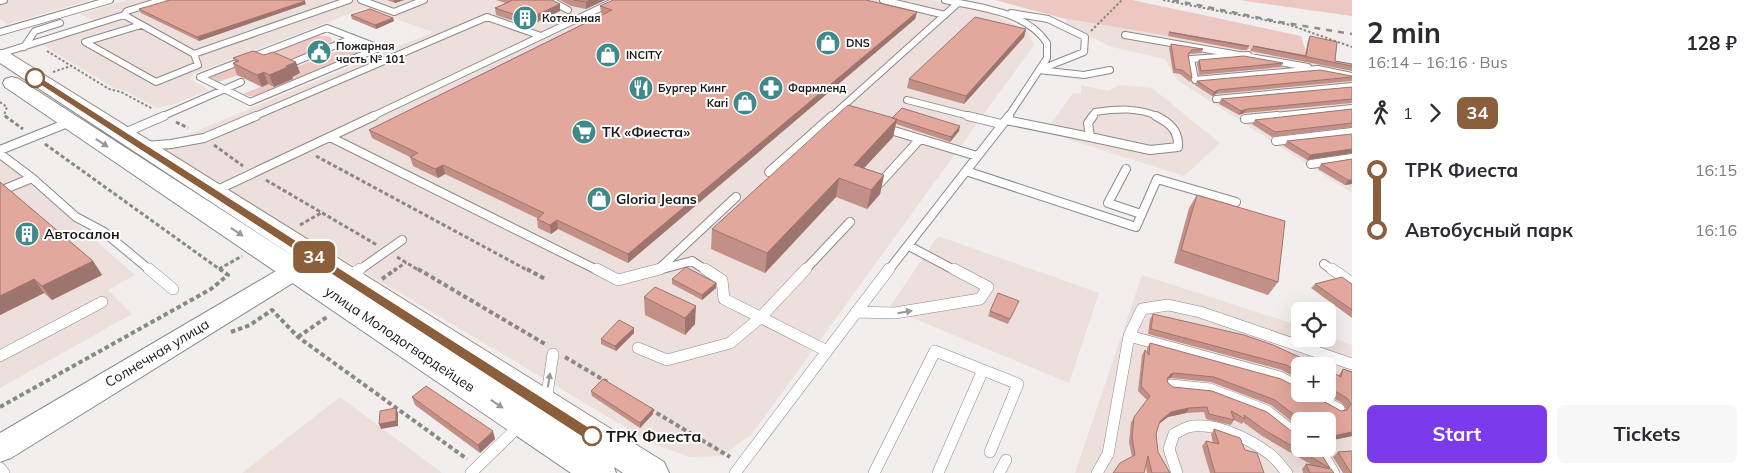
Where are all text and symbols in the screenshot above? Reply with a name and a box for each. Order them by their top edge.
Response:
building icon: Котельная [512,5,538,31]
place label: Котельная [542,11,601,25]
text: 2 min [1367,15,1441,50]
shop icon: DNS [815,30,841,56]
text: 128 ₽ [1686,31,1737,55]
place label: DNS [846,36,870,50]
public building icon: Пожарная часть № 101 [306,39,332,65]
place label: Пожарная часть № 101 [336,39,405,66]
shop icon: INCITY [595,42,621,68]
place label: INCITY [626,48,663,62]
text: 16:14 – 16:16 · Bus [1367,52,1508,72]
unlabelled marker [25,68,45,88]
restaurant icon: Бургер Кинг [628,75,654,101]
pharmacy icon: Фармленд [758,75,784,101]
place label: Бургер Кинг [658,81,726,95]
place label: Фармленд [788,81,846,95]
shop icon: Kari [732,90,758,116]
place label: Kari [707,96,728,110]
icon: walk [1367,99,1395,127]
icon: forward [1421,99,1449,127]
text: 34 [1467,101,1488,124]
text: 1 [1403,103,1413,123]
supermarket icon: ТК «Фиеста» [571,119,597,145]
place label: ТК «Фиеста» [602,123,690,141]
one-way arrow [95,138,108,148]
text: ТРК Фиеста [1405,158,1518,182]
text: 16:15 [1695,160,1737,180]
shop icon: Gloria Jeans [586,186,612,212]
place label: Gloria Jeans [616,190,697,208]
text: Автобусный парк [1405,218,1573,242]
text: 16:16 [1695,220,1737,240]
building icon: Автосалон [14,221,40,247]
place label: Автосалон [44,225,120,243]
one-way arrow [231,228,244,237]
line badge: 34 [292,241,336,273]
text: 34 [303,245,325,268]
street label: улица Молодогвардейцев [321,282,479,396]
map controls [1291,302,1336,457]
button: locate [1291,302,1336,347]
one-way arrow [897,307,913,315]
street label: Солнечная улица [101,315,213,391]
button: + [1291,357,1336,402]
one-way arrow [545,372,553,388]
one-way arrow [491,399,504,409]
button: Start [1367,405,1547,463]
button: Tickets [1557,405,1737,463]
button: − [1291,412,1336,457]
marker: ТРК Фиеста [582,426,602,446]
place label: ТРК Фиеста [606,426,702,446]

